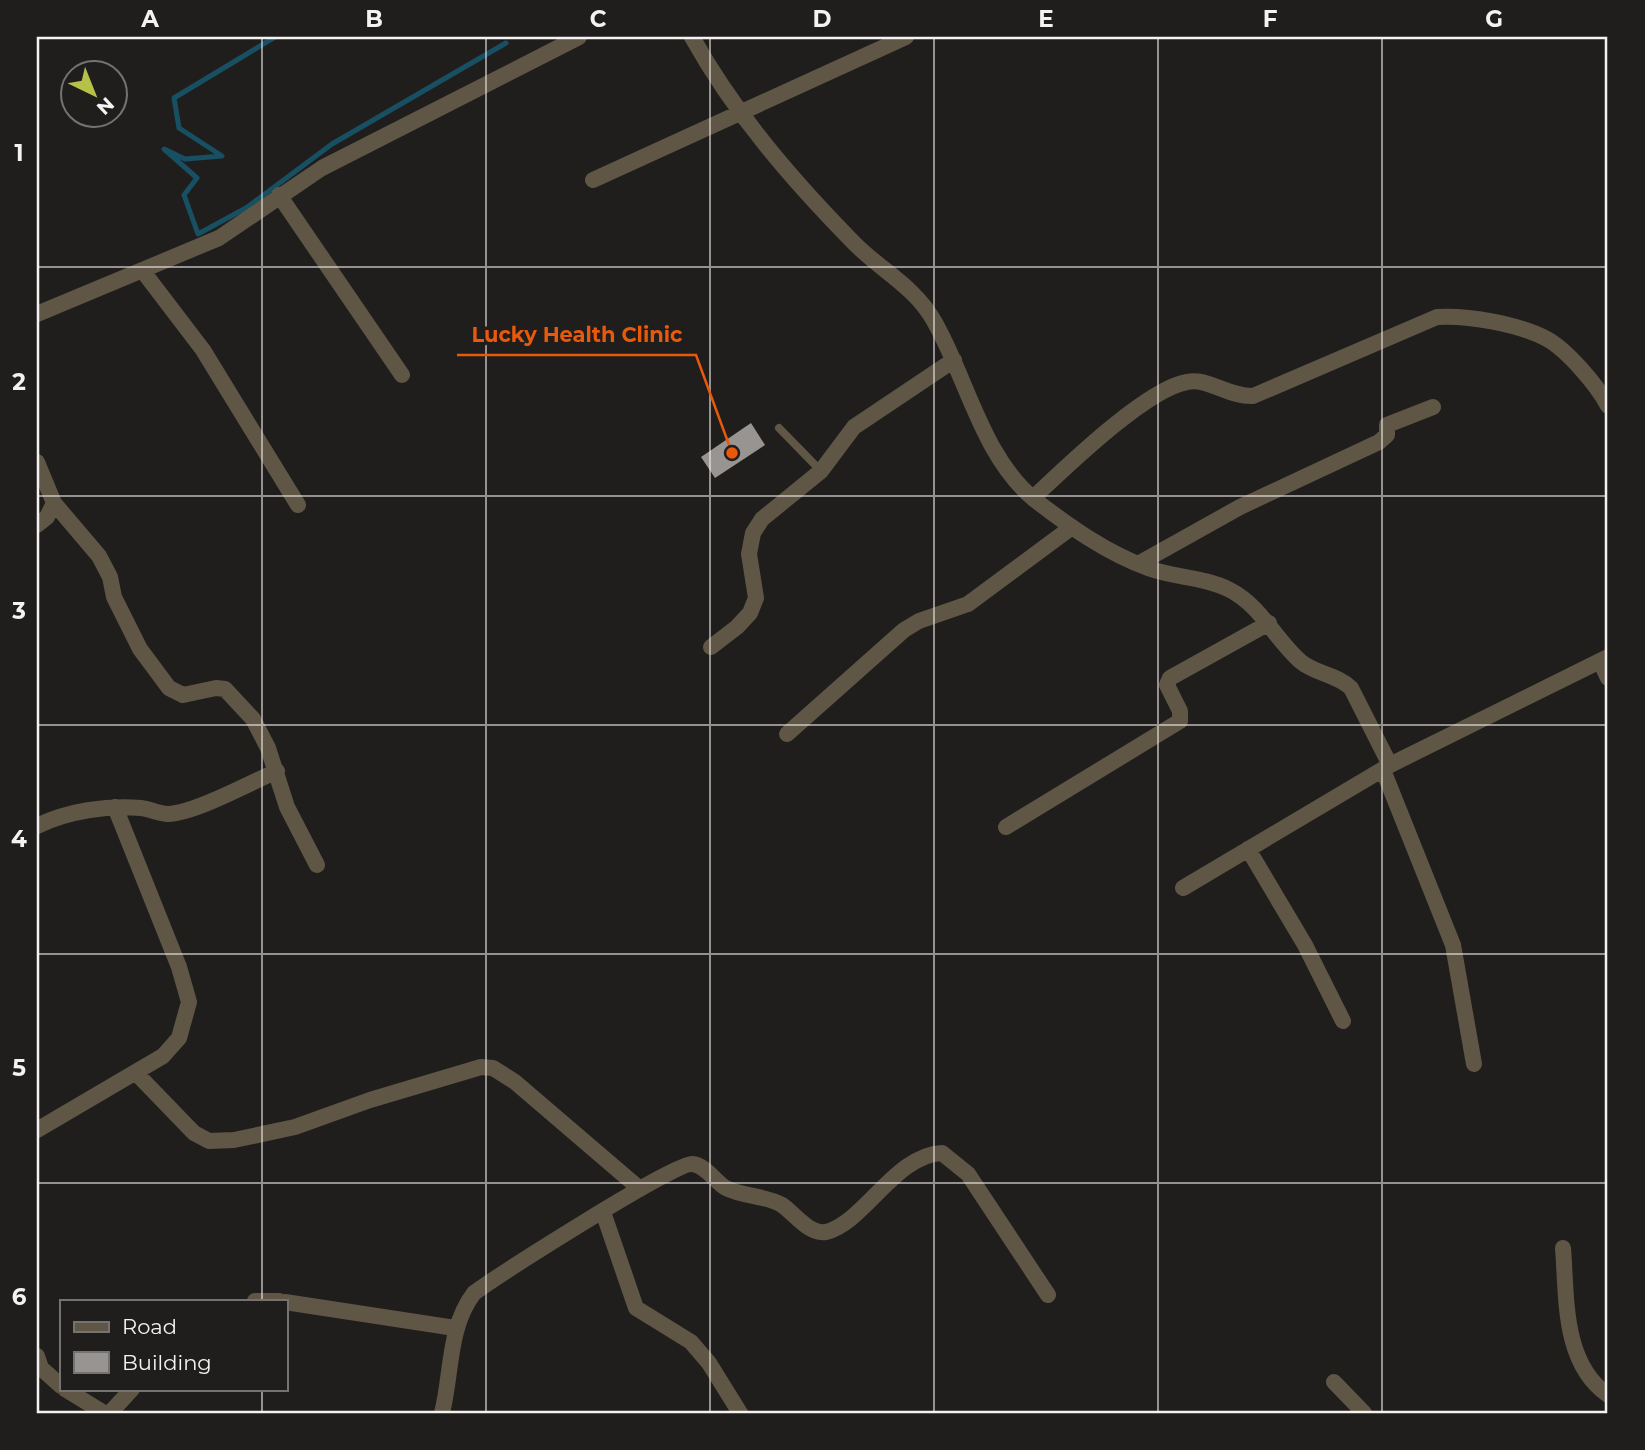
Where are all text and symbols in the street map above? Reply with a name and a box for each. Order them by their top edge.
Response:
text: A [140,5,159,33]
text: B [365,5,383,33]
text: C [590,5,607,33]
text: D [813,5,832,33]
text: E [1038,5,1054,33]
text: F [1263,5,1278,33]
text: G [1485,5,1503,33]
north arrow [60,60,130,130]
text: N [92,92,119,120]
text: 1 [14,139,24,167]
callout: Lucky Health Clinic [457,313,696,355]
text: Lucky Health Clinic [471,322,683,347]
text: 2 [12,368,26,396]
text: 3 [11,597,26,625]
text: 4 [11,825,27,853]
text: 5 [12,1054,26,1082]
text: 6 [12,1283,27,1311]
legend [60,1300,287,1390]
text: Road [122,1314,177,1339]
text: Building [122,1350,212,1375]

